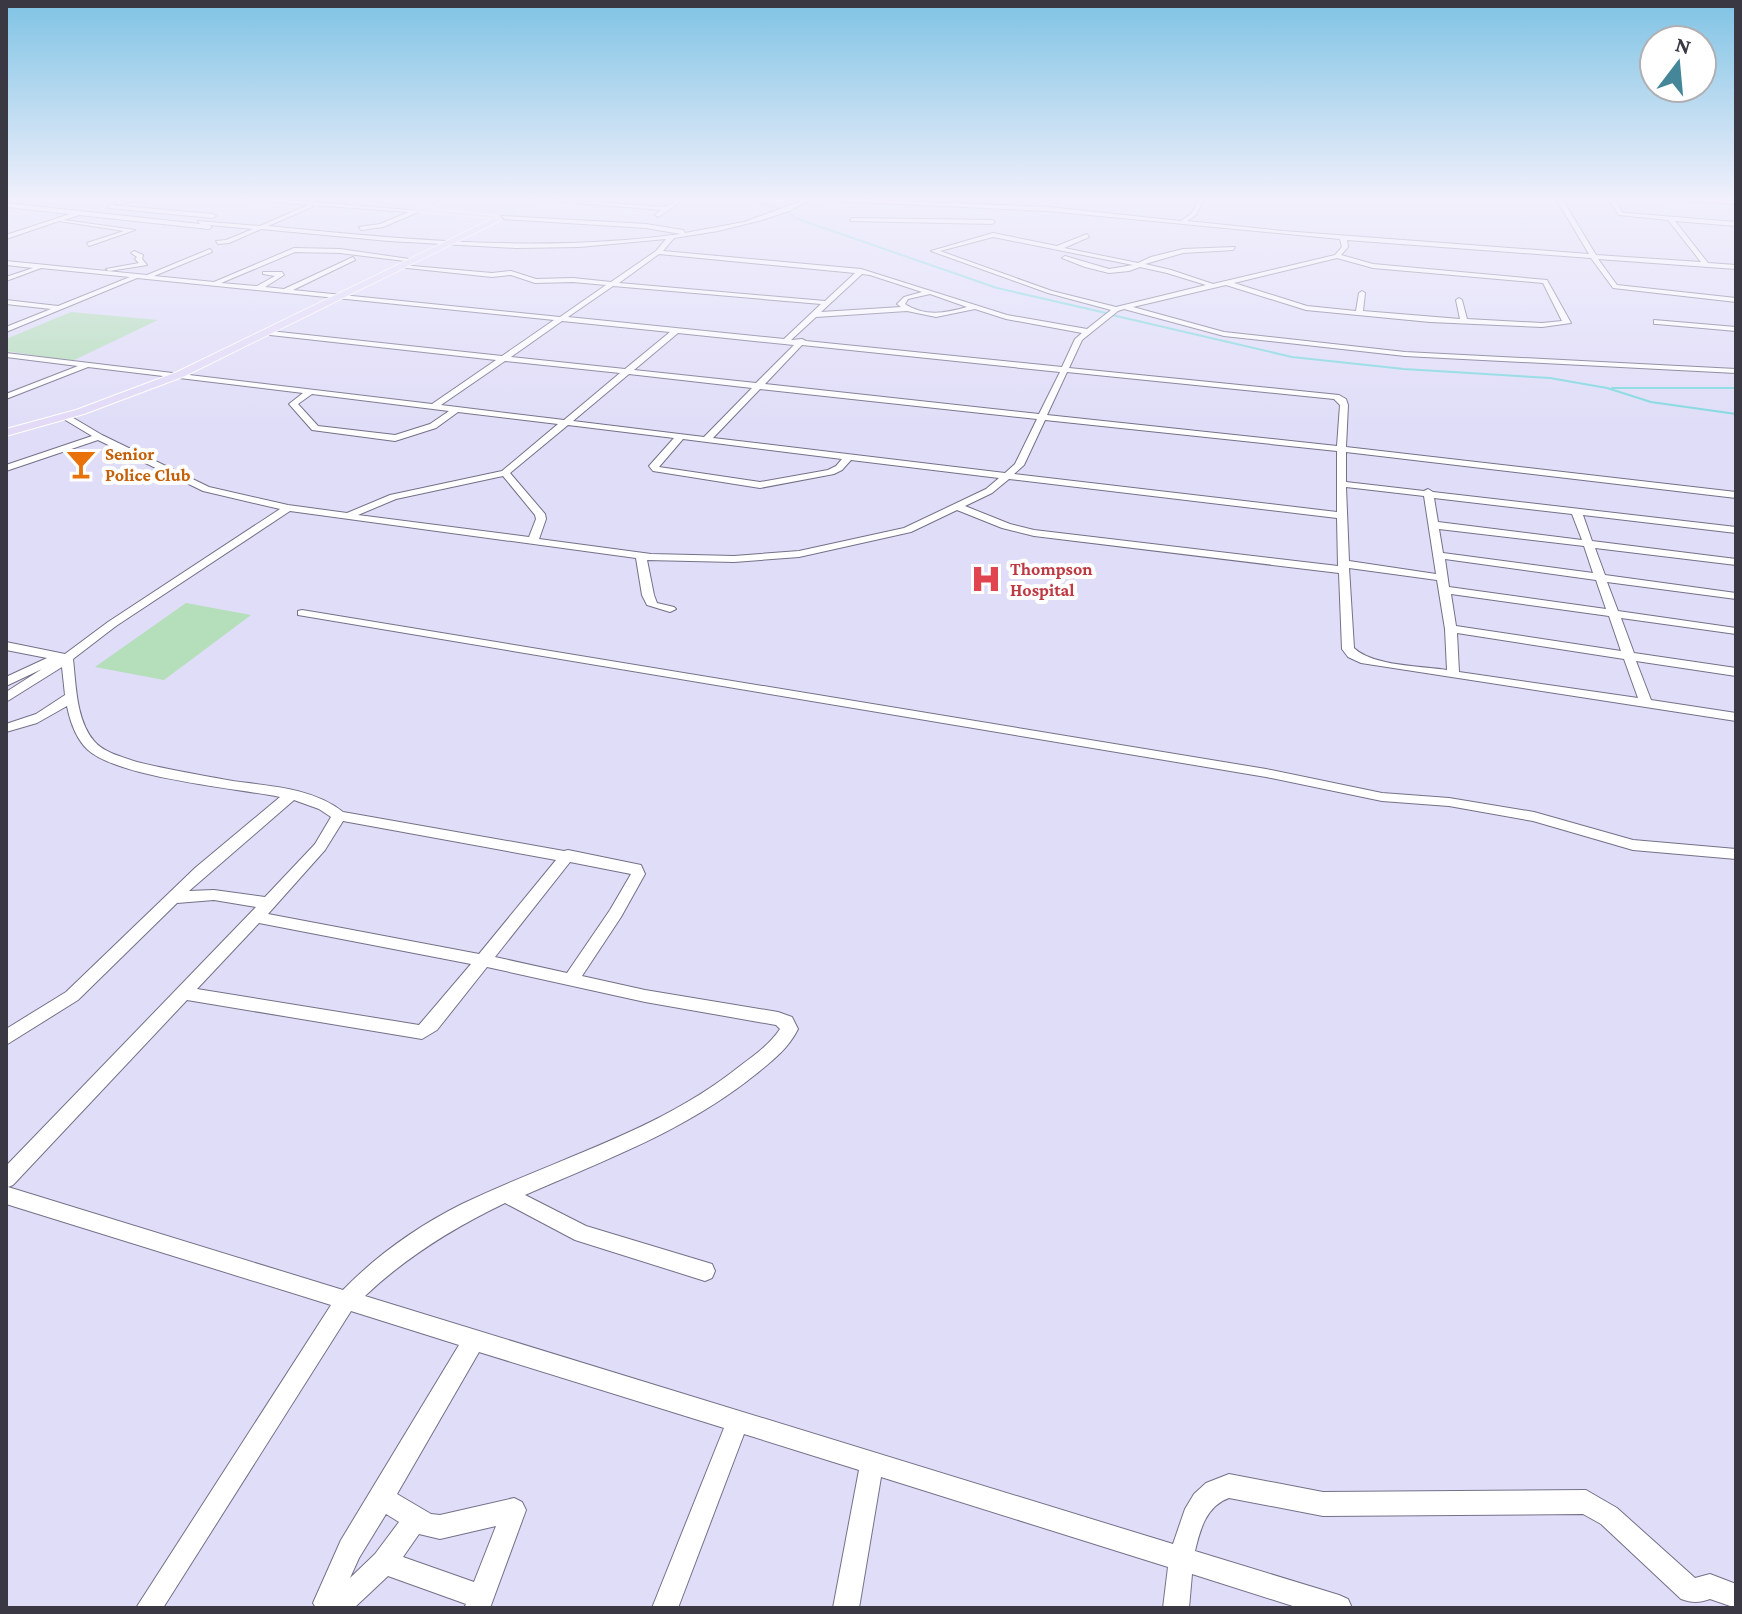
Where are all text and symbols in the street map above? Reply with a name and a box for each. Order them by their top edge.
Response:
north arrow [1638,24,1718,104]
text: N [1673,31,1694,59]
place label: Senior Police Club [105,444,191,485]
bar icon: Senior Police Club [64,447,98,481]
place label: Thompson Hospital [1010,559,1093,600]
hospital icon: Thompson Hospital [969,562,1003,596]

